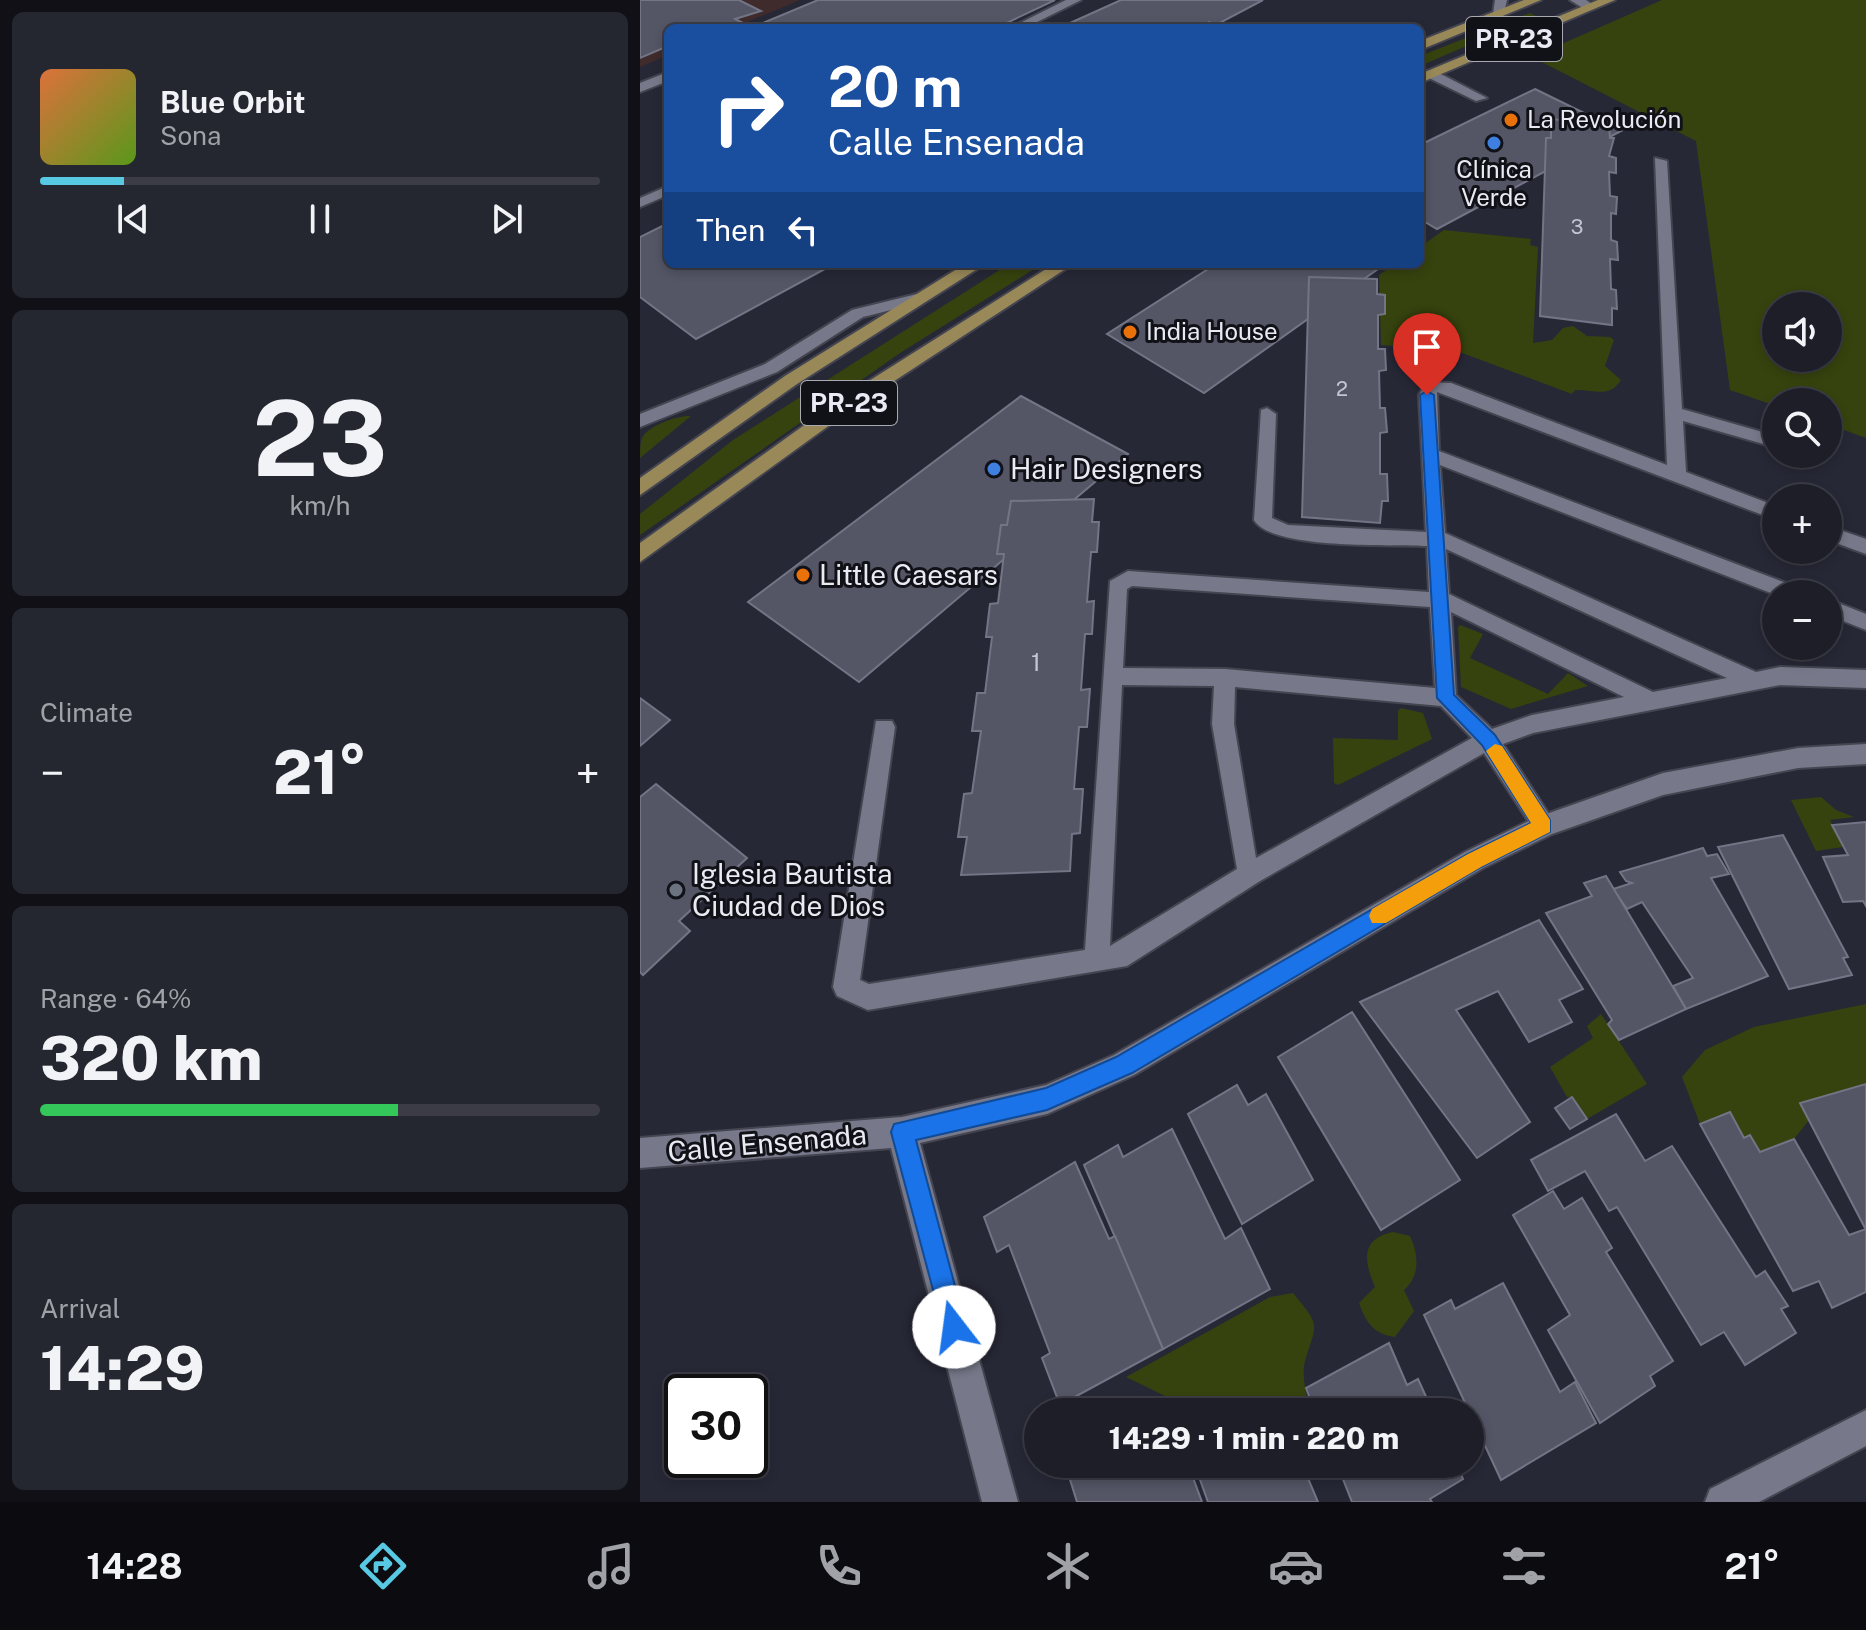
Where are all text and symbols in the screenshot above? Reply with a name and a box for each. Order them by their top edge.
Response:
road number: PR-23 [1466,17,1562,61]
text: 20 m [828,54,962,120]
icon: right [696,56,800,160]
text: Blue Orbit [160,84,306,120]
place label: La Revolución [1527,105,1681,133]
marker: La Revolución [1502,111,1520,129]
text: Sona [160,120,221,151]
text: Calle Ensenada [828,121,1085,163]
marker: Clínica Verde [1485,134,1503,152]
place label: Clínica Verde [1456,155,1532,211]
icon: previous [111,197,155,241]
icon: pause [298,197,342,241]
icon: next [485,197,529,241]
icon: left [781,208,825,252]
text: Then [696,212,765,248]
house number: 3 [1571,215,1583,239]
map controls [1762,292,1842,660]
button: sound [1762,292,1842,372]
pin [1393,313,1461,395]
place label: India House [1146,317,1278,345]
marker: India House [1121,323,1139,341]
icon: arrive [1405,325,1449,369]
text: 23 [252,377,388,499]
house number: 2 [1336,377,1348,401]
road number: PR-23 [801,381,897,425]
button: search [1762,388,1842,468]
place label: Hair Designers [1010,452,1202,485]
marker: Hair Designers [985,460,1003,478]
button: + [1762,484,1842,564]
text: km/h [289,490,351,521]
place label: Little Caesars [819,558,998,591]
marker: Little Caesars [794,566,812,584]
button: − [1762,580,1842,660]
house number: 1 [1031,648,1041,676]
text: Climate [40,697,133,728]
text: 21° [273,737,367,808]
text: − [40,747,64,799]
text: + [576,747,600,799]
place label: Iglesia Bautista Ciudad de Dios [692,857,893,922]
marker: Iglesia Bautista Ciudad de Dios [667,881,685,899]
text: Range · 64% [40,983,191,1014]
text: 320 km [40,1023,262,1094]
street label: Calle Ensenada [666,1117,868,1168]
position arrow [912,1285,996,1369]
text: Arrival [40,1293,120,1324]
text: 14:29 [40,1333,205,1404]
speed limit sign: 30 [664,1374,768,1478]
text: 14:29 · 1 min · 220 m [1109,1420,1399,1456]
icon: directions [355,1538,411,1594]
icon: music [583,1538,639,1594]
icon: phone [811,1538,867,1594]
icon: climate [1040,1538,1096,1594]
icon: car [1268,1538,1324,1594]
icon: filters [1496,1538,1552,1594]
text: 14:28 [86,1545,183,1587]
text: 21° [1724,1545,1780,1587]

